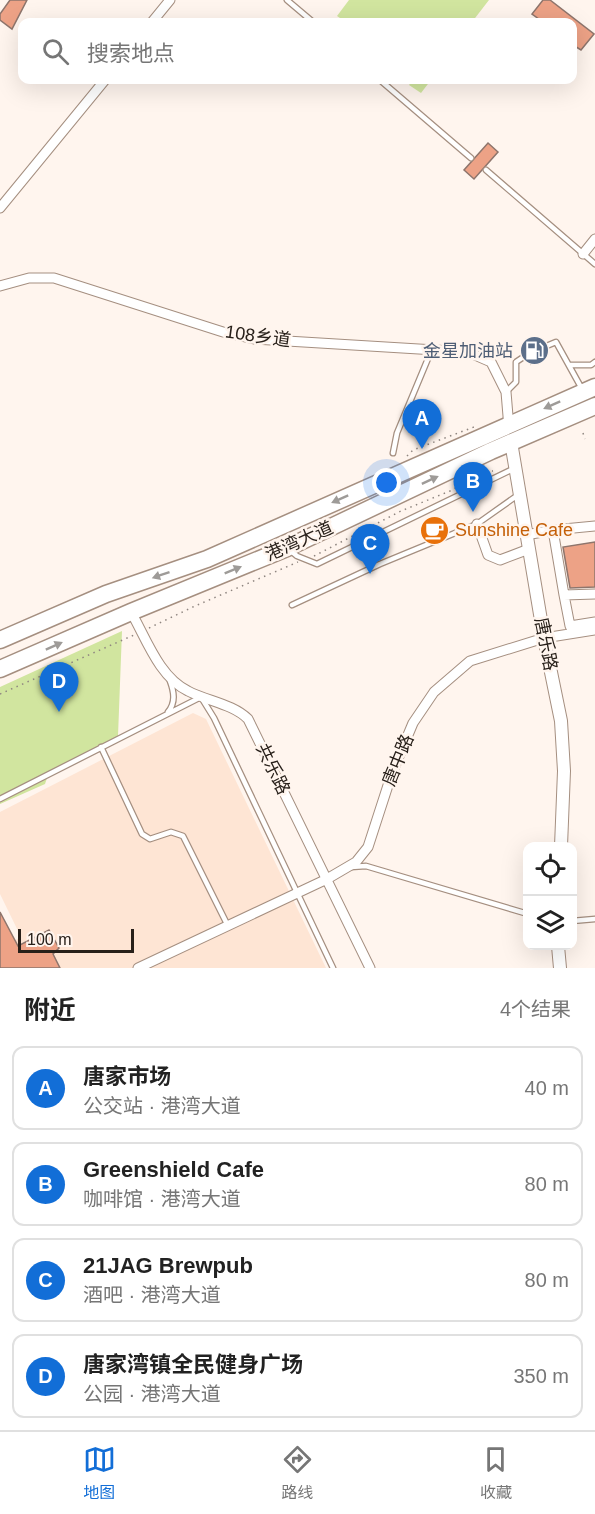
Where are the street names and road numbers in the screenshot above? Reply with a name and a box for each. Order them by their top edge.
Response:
street label: 108乡道 [224,322,292,350]
street label: 港湾大道 [262,517,336,565]
street label: 唐乐路 [531,616,561,672]
street label: 唐中路 [379,731,417,789]
street label: 共乐路 [252,740,294,798]

